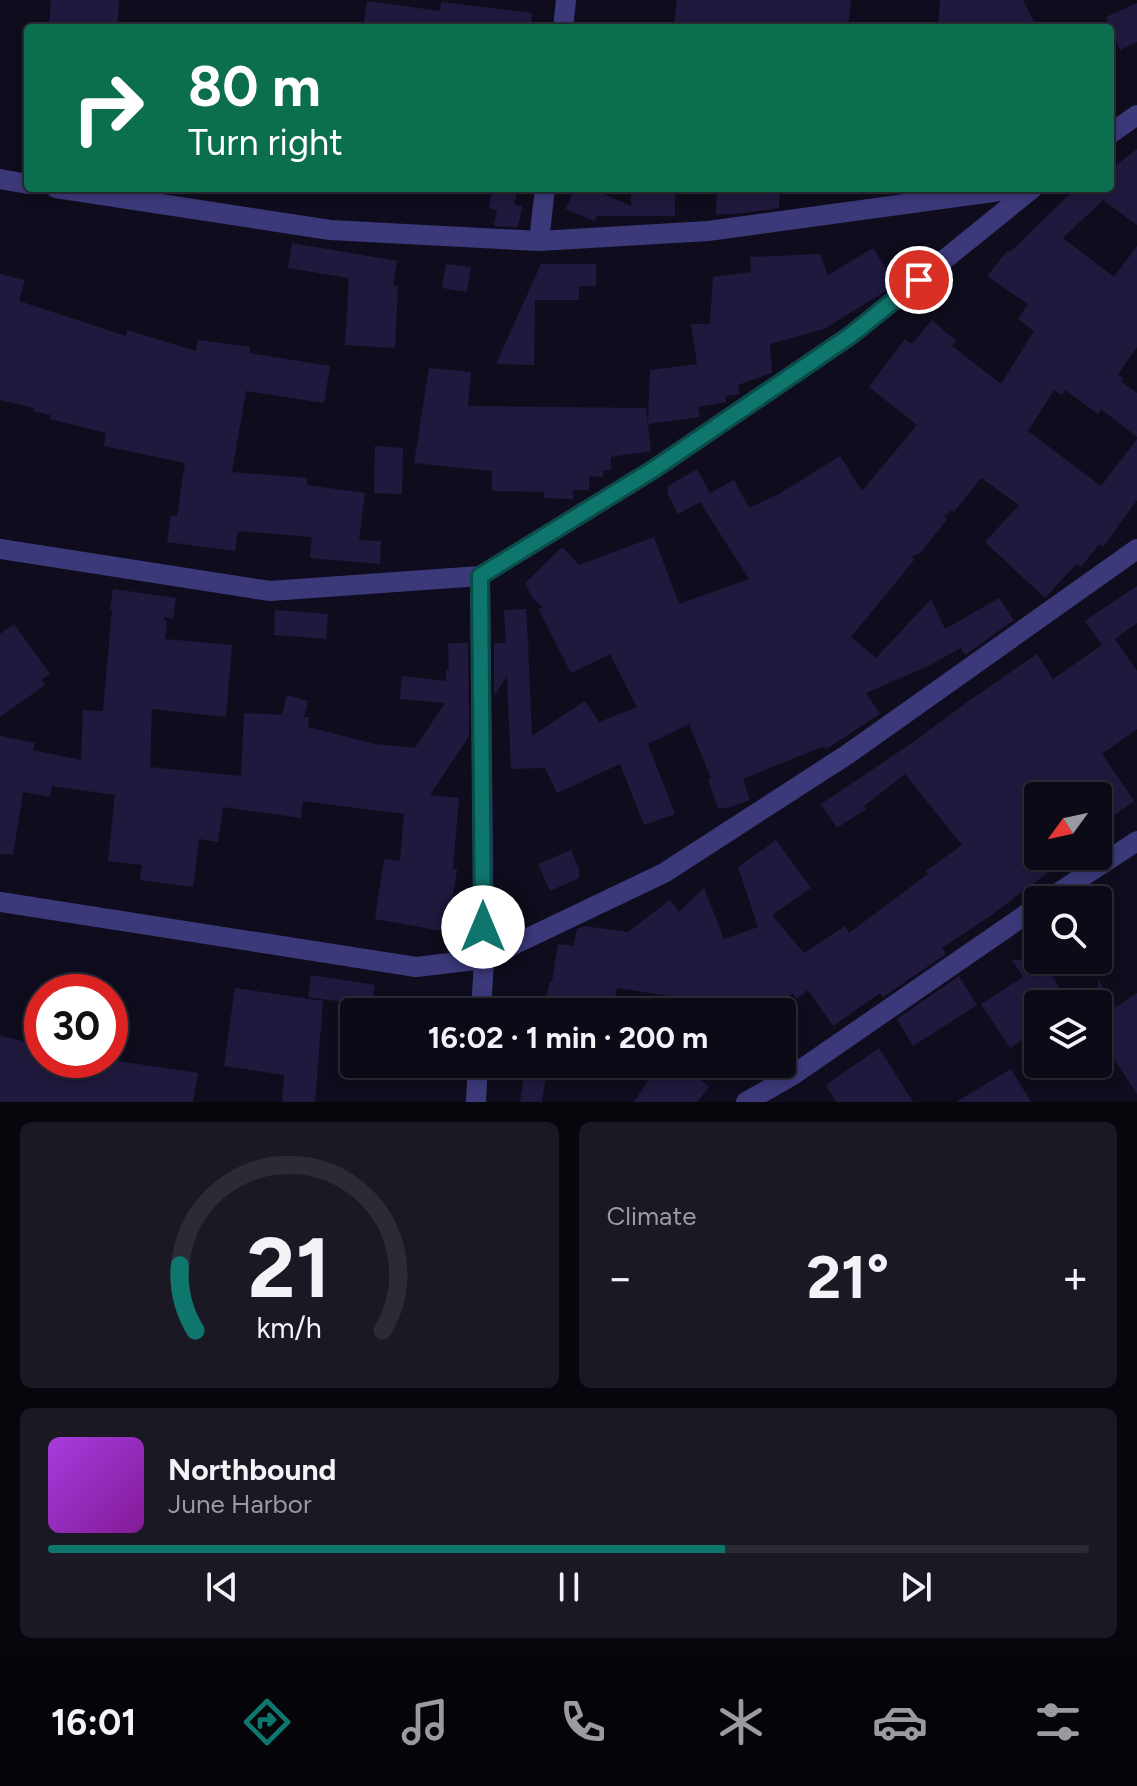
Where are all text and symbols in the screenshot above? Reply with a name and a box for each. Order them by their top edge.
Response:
text: 80 m [188,53,321,120]
icon: right [56,56,160,160]
text: Turn right [188,121,343,164]
pin [885,246,953,314]
icon: arrive [897,258,941,302]
north arrow [1024,782,1112,870]
map controls [1024,782,1112,1078]
position arrow [441,885,525,969]
button: search [1024,886,1112,974]
speed limit sign: 30 [24,974,128,1078]
button: layers [1024,990,1112,1078]
text: 16:02 · 1 min · 200 m [428,1019,708,1056]
text: Climate [607,1200,696,1232]
text: 21 [248,1218,331,1318]
text: 21° [806,1241,889,1313]
text: − [607,1251,634,1304]
text: + [1062,1251,1089,1304]
text: km/h [257,1311,322,1345]
text: Northbound [168,1451,336,1488]
text: June Harbor [168,1488,312,1520]
icon: previous [200,1565,244,1609]
icon: pause [547,1565,591,1609]
icon: next [894,1565,938,1609]
icon: directions [239,1694,295,1750]
icon: music [397,1694,453,1750]
icon: phone [555,1694,611,1750]
icon: climate [713,1694,769,1750]
icon: car [872,1694,928,1750]
icon: filters [1030,1694,1086,1750]
text: 16:01 [51,1701,137,1744]

